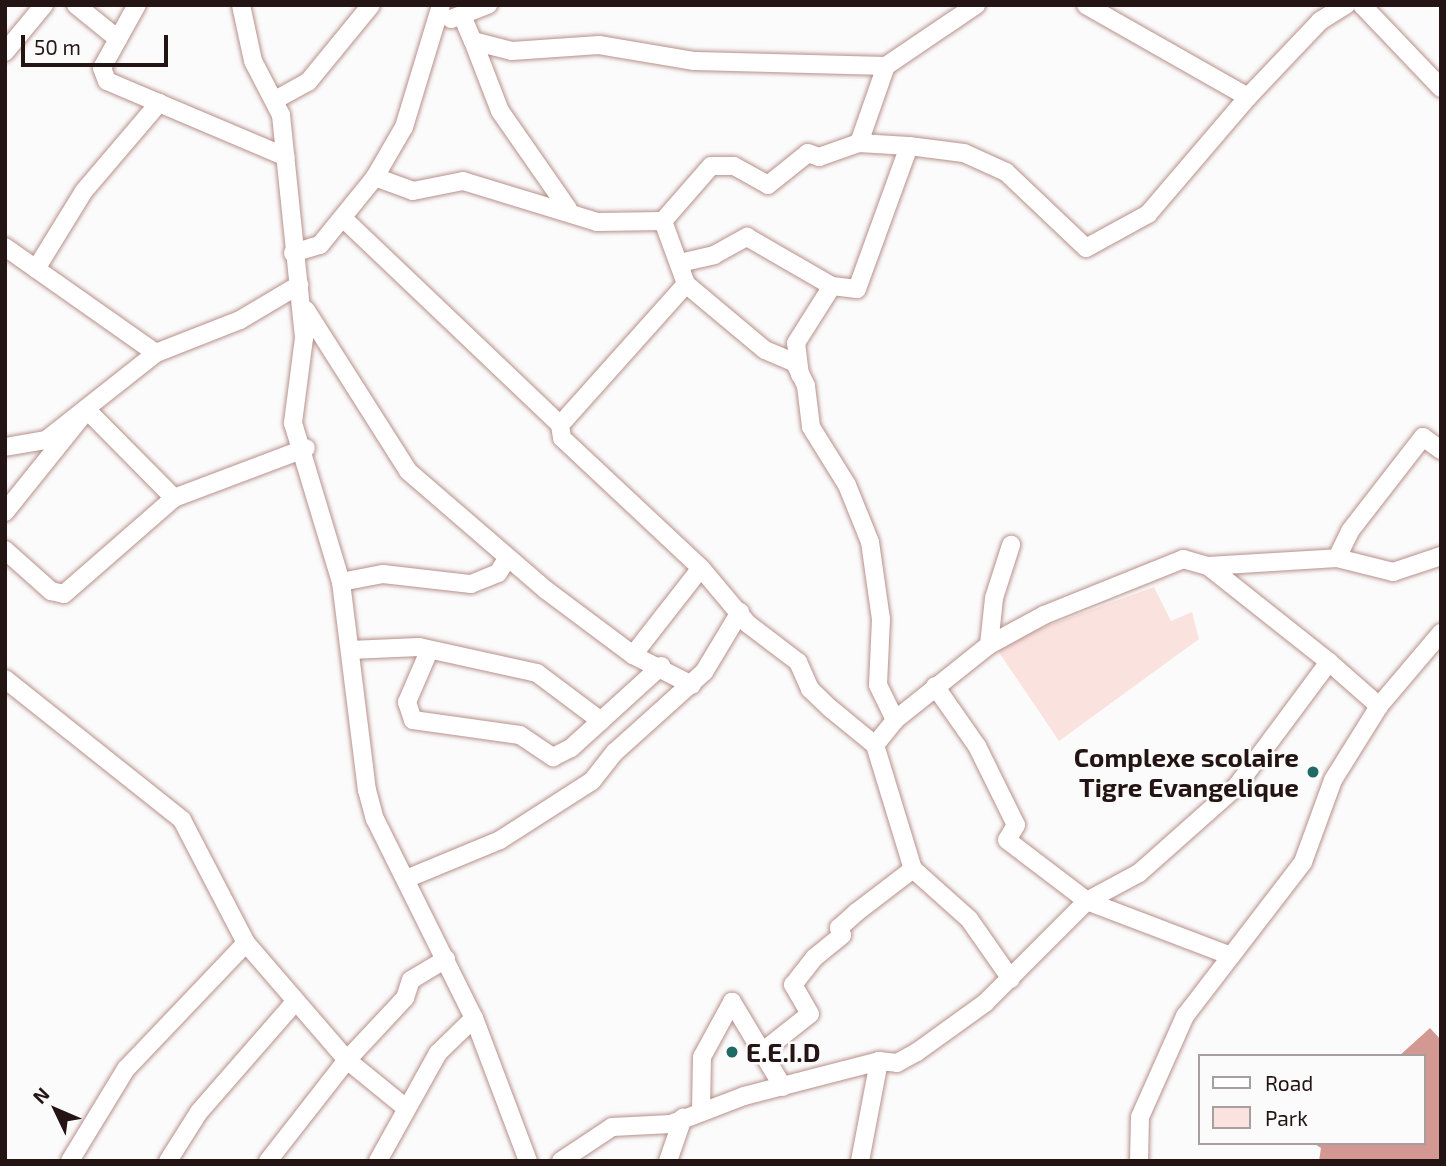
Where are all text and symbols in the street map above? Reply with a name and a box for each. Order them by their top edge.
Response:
scale bar [24,21,172,65]
text: 50 m [34,34,81,59]
place label: Complexe scolaire Tigre Evangelique [1074,741,1299,802]
marker: Complexe scolaire Tigre Evangelique [1305,764,1321,780]
place label: E.E.I.D [746,1036,820,1068]
marker: E.E.I.D [724,1044,740,1060]
legend [1198,1054,1425,1145]
text: Road [1265,1070,1313,1095]
north arrow [21,1075,91,1145]
text: N [27,1082,54,1108]
text: Park [1265,1105,1308,1130]

